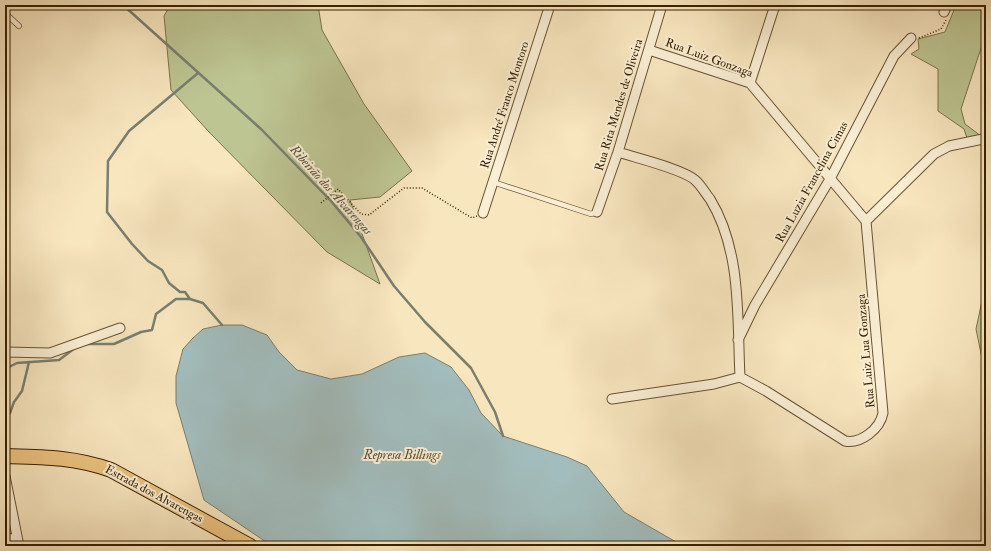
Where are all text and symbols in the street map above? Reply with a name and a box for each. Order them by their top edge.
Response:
street label: Rua Luiz Gonzaga [663,35,756,81]
street label: Rua Rita Mendes de Oliveira [592,36,647,173]
street label: Rua André Franco Montoro [477,39,533,170]
street label: Rua Luzia Francelina Cimas [772,119,852,245]
water label: Ribeirão dos Alvarengas [286,141,376,239]
street label: Rua Luiz Lua Gonzaga [853,292,878,409]
water label: Represa Billings [363,447,441,463]
street label: Estrada dos Alvarengas [102,462,206,526]

